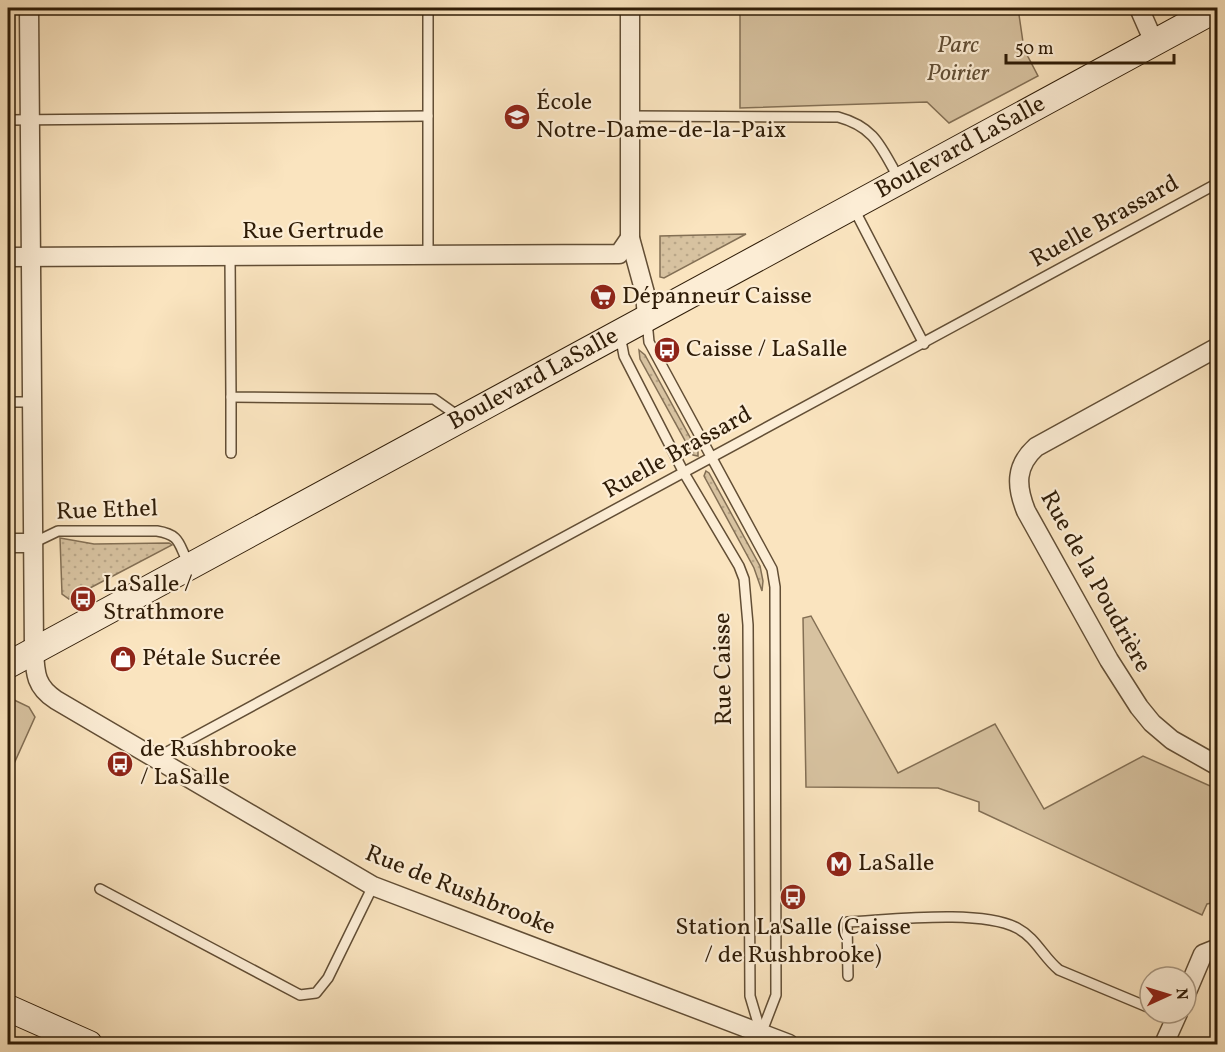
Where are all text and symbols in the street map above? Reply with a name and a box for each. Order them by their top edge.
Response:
scale bar [1006,27,1174,65]
park label: Parc Poirier [926,29,991,91]
text: 50 m [1015,37,1054,62]
place label: École Notre-Dame-de-la-Paix [536,86,786,148]
street label: Boulevard LaSalle [869,88,1052,208]
school or university icon: École Notre-Dame-de-la-Paix [502,102,532,132]
street label: Ruelle Brassard [1025,167,1185,277]
street label: Rue Gertrude [242,215,384,249]
place label: Dépanneur Caisse [622,280,812,314]
supermarket icon: Dépanneur Caisse [588,282,618,312]
street label: Boulevard LaSalle [442,320,625,440]
place label: Caisse / LaSalle [686,333,847,367]
bus stop icon: Caisse / LaSalle [652,335,682,365]
street label: Ruelle Brassard [598,398,758,508]
street label: Rue de la Poudrière [1031,485,1159,679]
street label: Rue Ethel [56,492,158,530]
place label: LaSalle / Strathmore [103,568,225,630]
bus stop icon: LaSalle / Strathmore [68,584,98,614]
street label: Rue Caisse [706,612,742,726]
place label: Pétale Sucrée [142,642,281,676]
shop icon: Pétale Sucrée [108,644,138,674]
place label: de Rushbrooke / LaSalle [140,733,297,795]
bus stop icon: de Rushbrooke / LaSalle [105,749,135,779]
street label: Rue de Rushbrooke [360,837,560,945]
place label: LaSalle [858,847,934,881]
metro station icon: LaSalle [824,849,854,879]
bus stop icon: Station LaSalle (Caisse / de Rushbrooke) [778,882,808,912]
place label: Station LaSalle (Caisse / de Rushbrooke) [675,911,911,973]
north arrow [1138,965,1198,1025]
text: N [1170,988,1192,1001]

